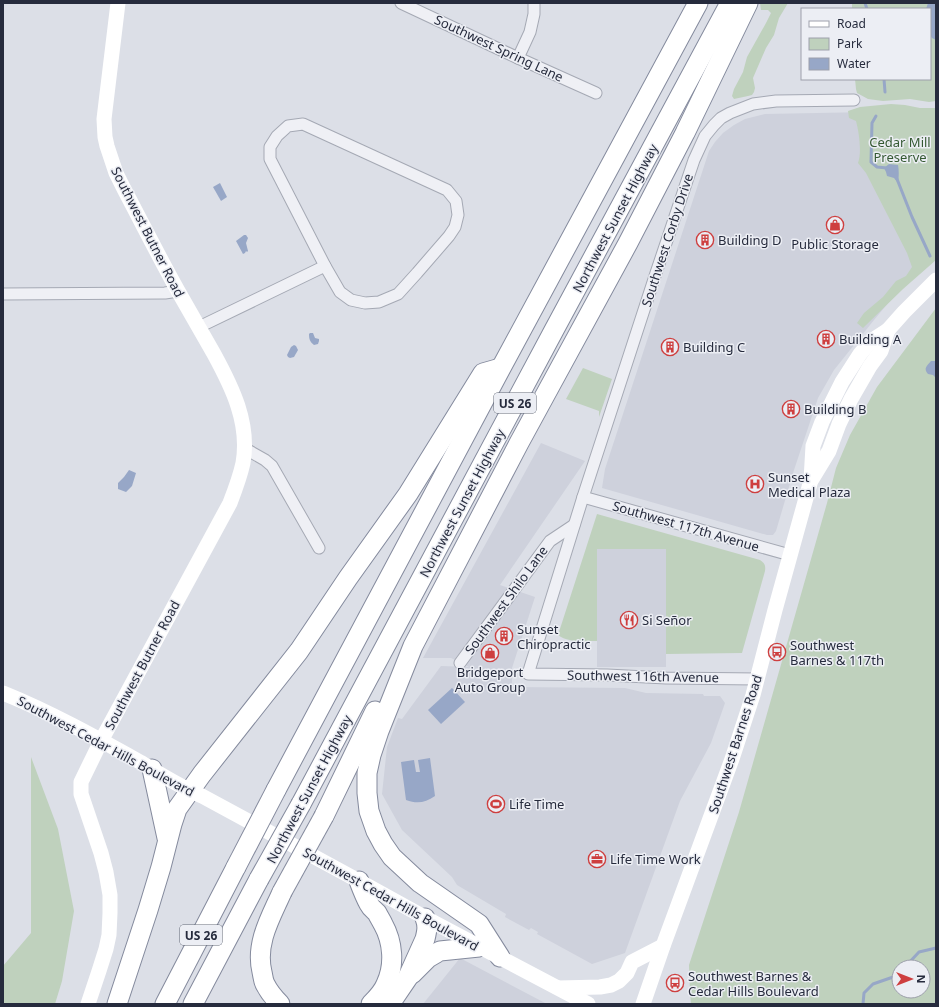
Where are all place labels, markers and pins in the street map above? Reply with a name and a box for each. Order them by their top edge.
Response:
shop icon: Public Storage [825,215,845,235]
building icon: Building D [695,230,715,250]
place label: Building D [718,231,781,249]
place label: Public Storage [791,235,879,253]
building icon: Building A [816,329,836,349]
place label: Building A [839,330,902,348]
building icon: Building C [660,337,680,357]
place label: Building C [683,338,745,356]
building icon: Building B [781,399,801,419]
place label: Building B [804,400,866,418]
place label: Sunset Medical Plaza [768,468,851,501]
hospital icon: Sunset Medical Plaza [745,474,765,494]
restaurant icon: Si Señor [619,610,639,630]
place label: Si Señor [642,611,692,629]
place label: Sunset Chiropractic [517,620,591,653]
building icon: Sunset Chiropractic [494,626,514,646]
place label: Southwest Barnes & 117th [790,636,884,669]
bus stop icon: Southwest Barnes & 117th [767,642,787,662]
shop icon: Bridgeport Auto Group [480,643,500,663]
place label: Bridgeport Auto Group [455,663,525,696]
sports icon: Life Time [486,794,506,814]
place label: Life Time [509,795,564,813]
office icon: Life Time Work [587,849,607,869]
place label: Life Time Work [610,850,701,868]
place label: Southwest Barnes & Cedar Hills Boulevard [688,967,819,1000]
bus stop icon: Southwest Barnes & Cedar Hills Boulevard [665,973,685,993]

